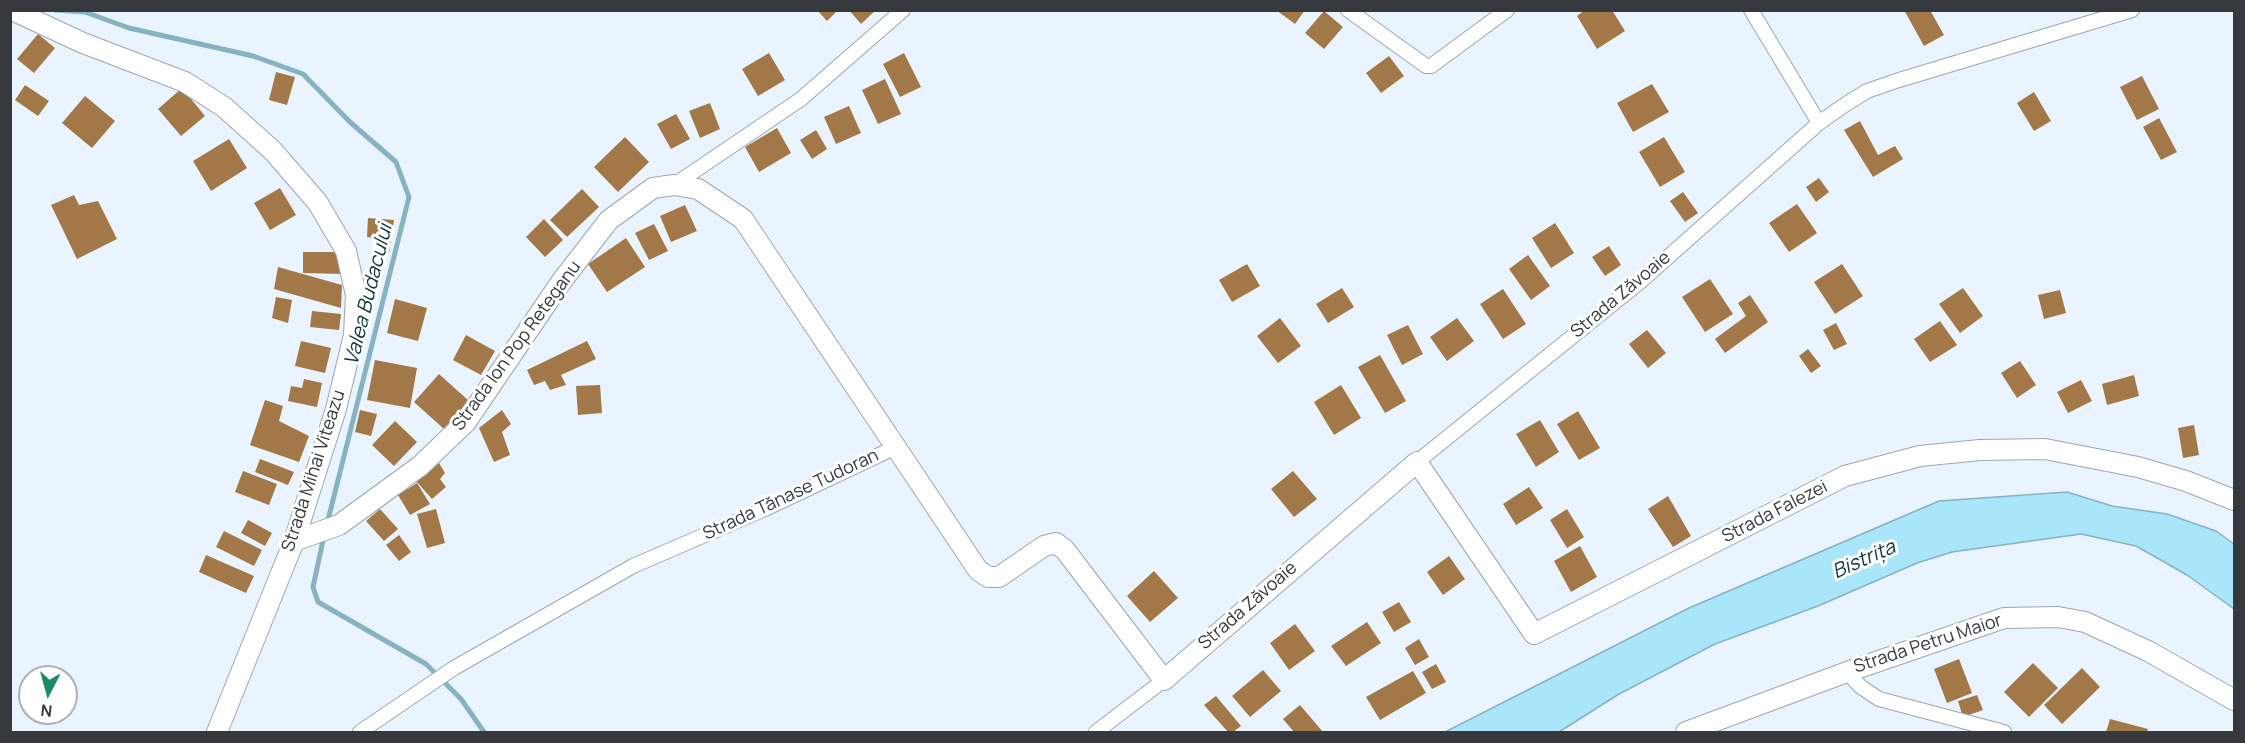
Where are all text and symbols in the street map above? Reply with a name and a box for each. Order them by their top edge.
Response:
water label: Valea Budacului [340,222,398,368]
street label: Strada Zăvoaie [1567,247,1675,343]
street label: Strada Ion Pop Reteganu [448,257,586,435]
street label: Strada Mihai Viteazu [278,387,350,555]
street label: Strada Tănase Tudoran [700,445,882,545]
street label: Strada Falezei [1719,476,1831,548]
water label: Bistrița [1829,536,1899,584]
street label: Strada Zăvoaie [1194,557,1302,655]
street label: Strada Petru Maior [1851,610,2005,678]
north arrow [18,665,78,725]
text: N [39,699,53,722]

